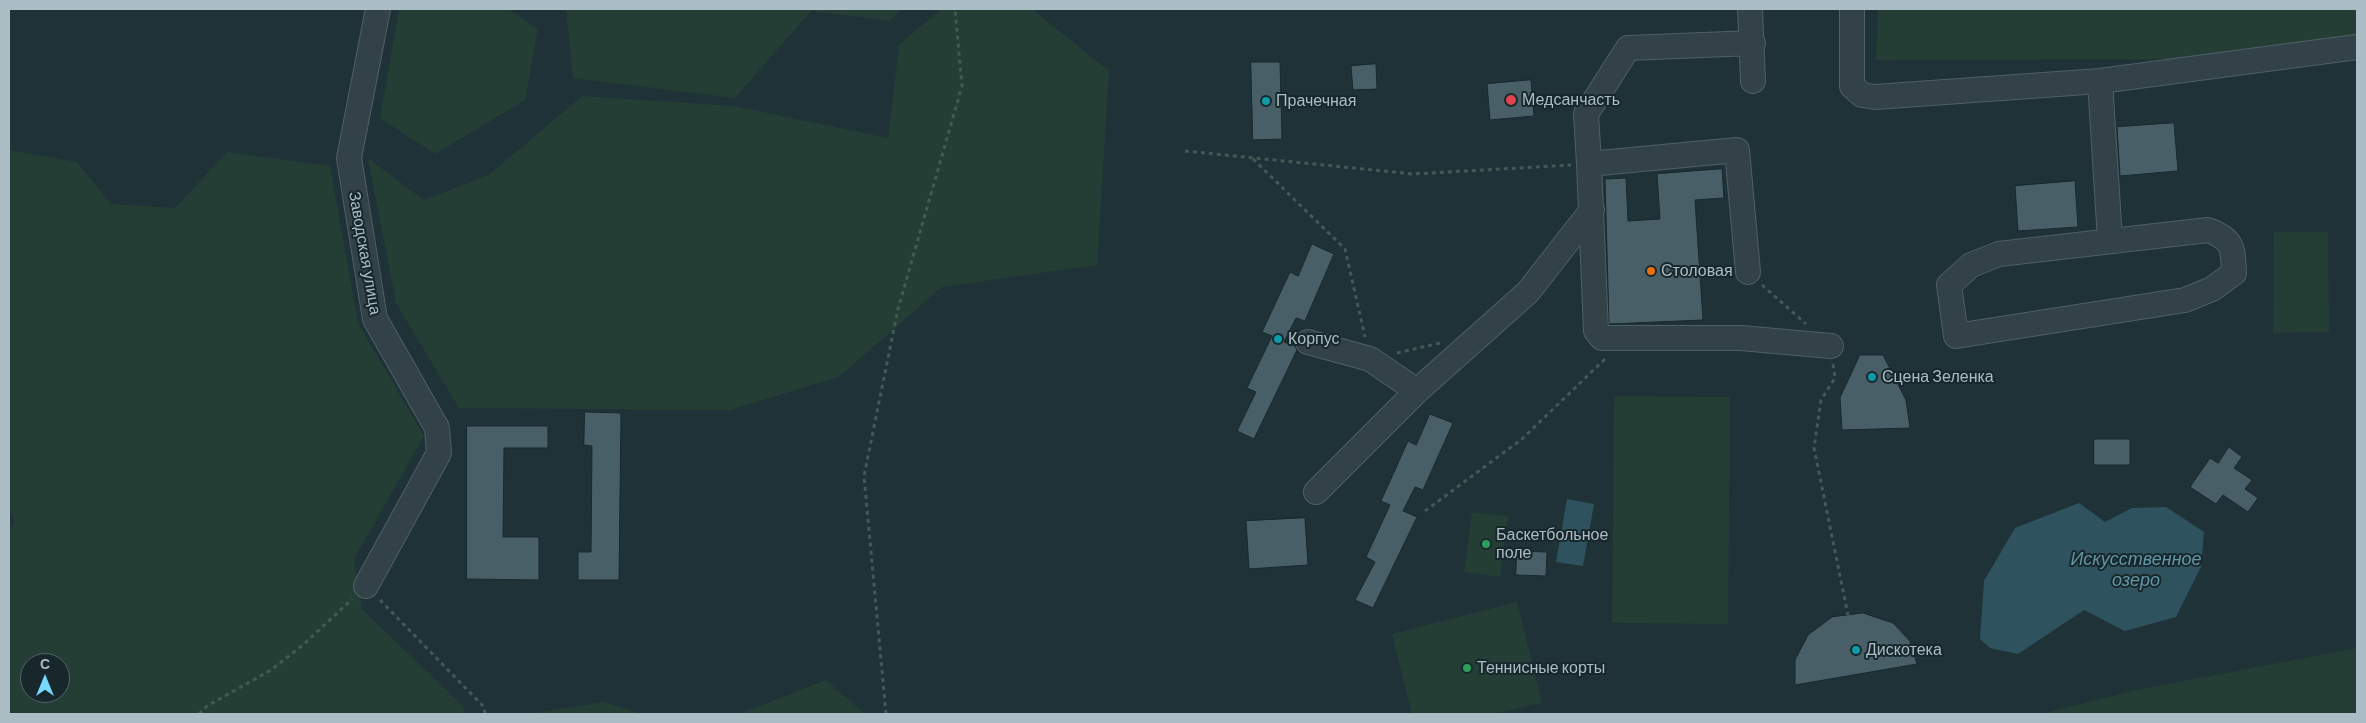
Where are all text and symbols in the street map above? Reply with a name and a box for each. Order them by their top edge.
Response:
place label: Медсанчасть [1522,90,1620,110]
place label: Прачечная [1276,91,1356,111]
marker: Медсанчасть [1504,93,1518,107]
marker: Прачечная [1260,95,1272,107]
street label: Заводская улица [345,190,385,316]
place label: Столовая [1661,261,1733,281]
marker: Столовая [1645,265,1657,277]
place label: Корпус [1288,329,1340,349]
marker: Корпус [1272,333,1284,345]
place label: Сцена Зеленка [1882,367,1994,387]
marker: Сцена Зеленка [1866,371,1878,383]
place label: Баскетбольное поле [1496,525,1608,563]
marker: Баскетбольное поле [1480,538,1492,550]
water label: Искусственное озеро [2070,548,2202,590]
place label: Дискотека [1866,640,1942,660]
marker: Дискотека [1850,644,1862,656]
north arrow [20,653,70,703]
text: С [40,655,50,672]
place label: Теннисные корты [1477,658,1605,678]
marker: Теннисные корты [1461,662,1473,674]

